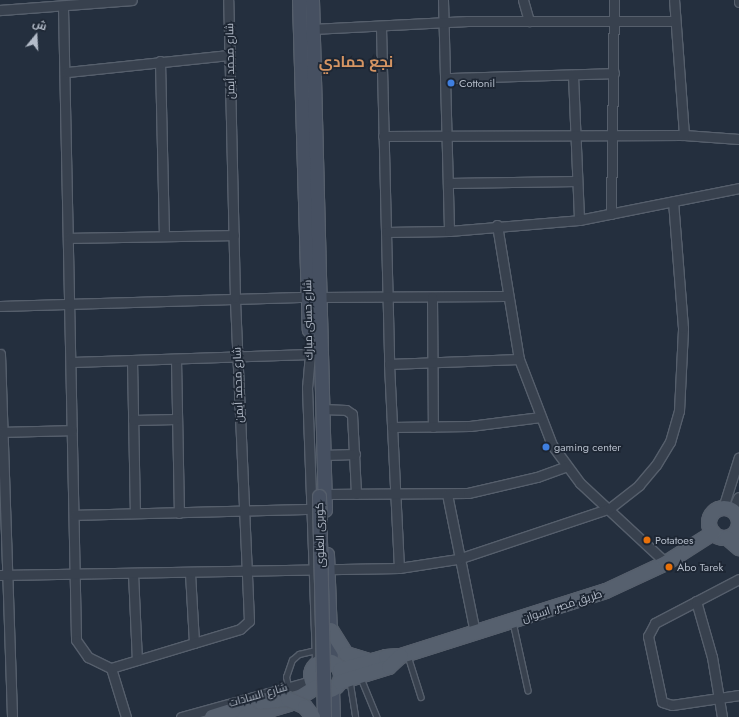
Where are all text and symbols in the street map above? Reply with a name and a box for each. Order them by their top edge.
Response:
text: ش [31,15,49,34]
north arrow [16,16,56,56]
street label: شارع محمد أيمن [223,23,237,99]
district label: نجع حمادي [319,54,393,72]
place label: Cottonil [459,76,495,90]
marker: Cottonil [446,78,456,88]
street label: شارع حسنى مبارك [301,280,315,360]
street label: شارع محمد أيمن [230,347,246,423]
place label: gaming center [554,440,621,454]
marker: gaming center [541,442,551,452]
street label: كوبرى العلوى [313,502,327,568]
place label: Potatoes [655,533,693,547]
marker: Potatoes [642,535,652,545]
place label: Abo Tarek [677,560,723,574]
marker: Abo Tarek [664,562,674,572]
street label: طريق مصر, اسوان [520,587,604,625]
street label: شارع السادات [227,680,289,710]

